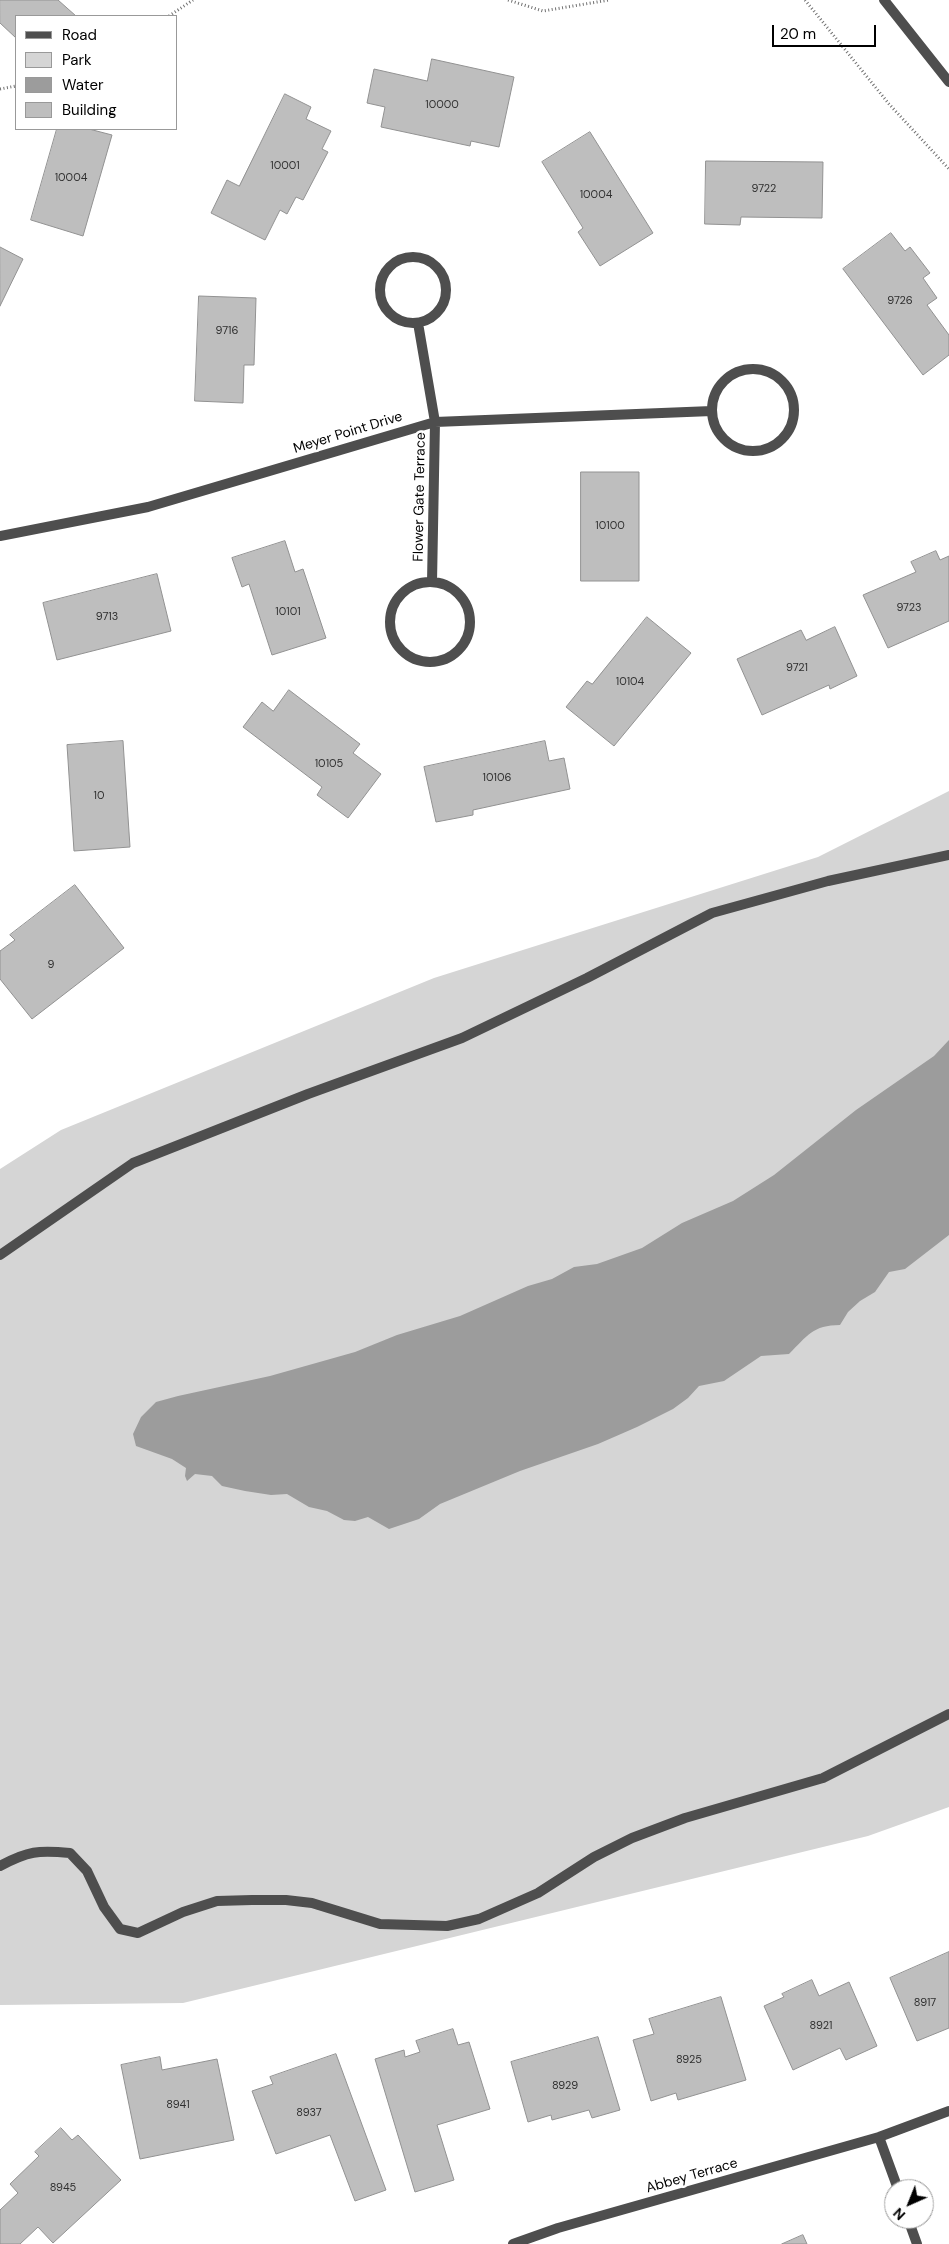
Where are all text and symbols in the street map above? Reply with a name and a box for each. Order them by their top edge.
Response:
legend [15,15,178,130]
scale bar [774,15,878,47]
text: 20 m [780,24,816,44]
text: Road [62,25,97,45]
text: Park [62,50,92,70]
text: Water [62,75,103,95]
house number: 10000 [425,98,459,112]
text: Building [62,100,117,120]
house number: 10001 [270,159,300,173]
house number: 10004 [55,171,87,185]
house number: 9722 [752,182,776,196]
house number: 10004 [580,188,612,202]
house number: 9726 [887,294,913,308]
house number: 9716 [216,324,238,338]
street label: Meyer Point Drive [291,408,405,458]
street label: Flower Gate Terrace [410,432,430,562]
house number: 10100 [595,519,625,533]
house number: 9723 [896,601,922,615]
house number: 10101 [275,605,301,619]
house number: 9713 [96,610,118,624]
house number: 9721 [786,661,808,675]
house number: 10104 [616,675,644,689]
house number: 10105 [315,757,343,771]
house number: 10106 [483,771,511,785]
house number: 10 [94,789,104,803]
house number: 9 [48,958,54,972]
house number: 8917 [914,1996,936,2010]
house number: 8921 [810,2019,832,2033]
house number: 8925 [676,2053,702,2067]
house number: 8929 [552,2079,578,2093]
house number: 8941 [166,2098,190,2112]
house number: 8937 [296,2106,322,2120]
street label: Abbey Terrace [644,2155,740,2197]
north arrow [884,2179,934,2229]
house number: 8945 [50,2181,76,2195]
text: N [889,2204,909,2224]

